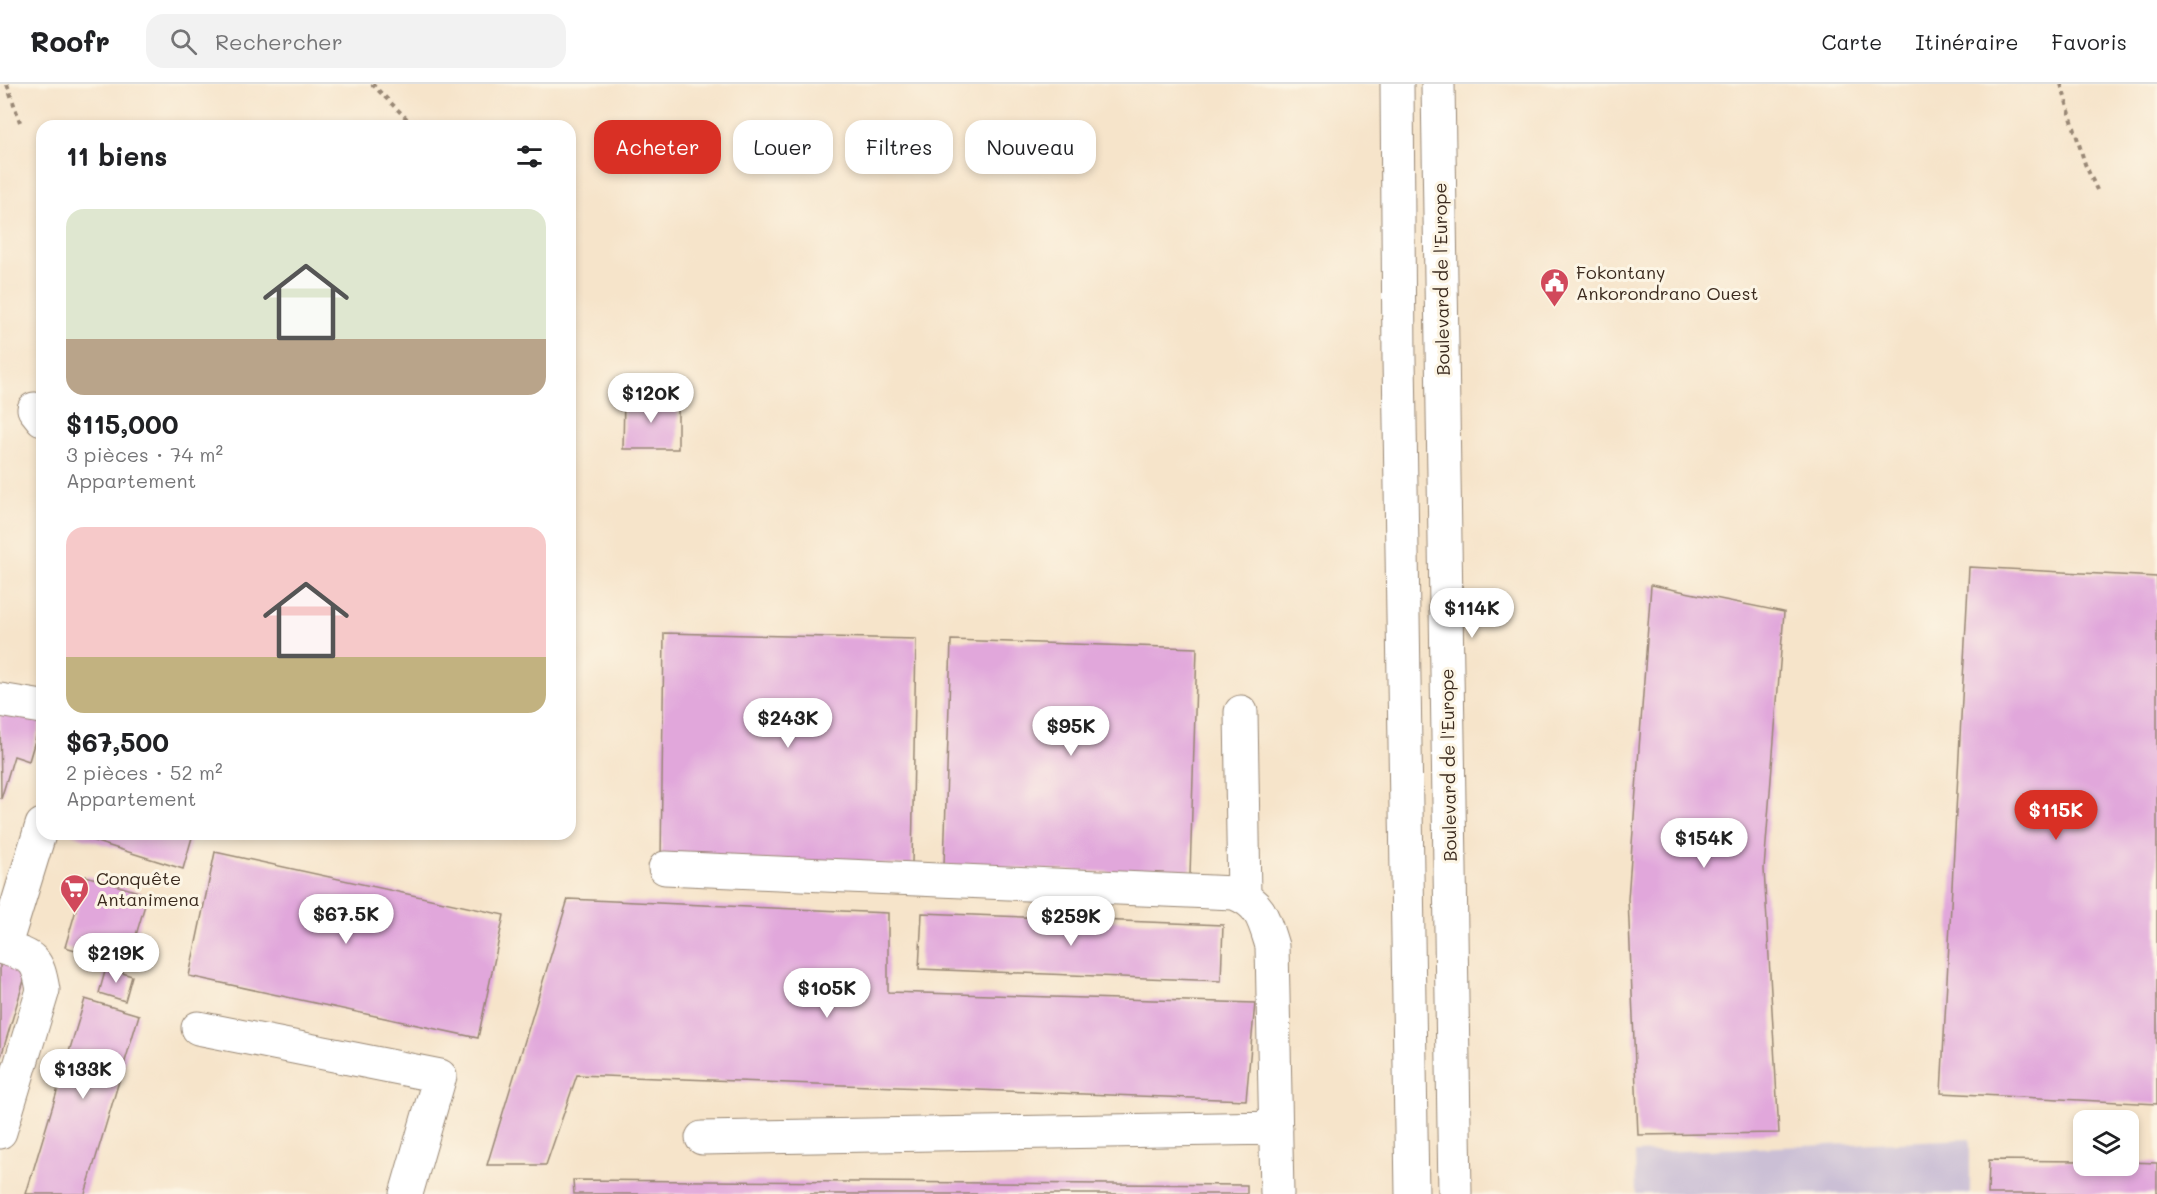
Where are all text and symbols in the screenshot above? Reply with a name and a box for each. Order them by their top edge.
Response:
search box [146,14,566,68]
text: Roofr [30,23,110,59]
icon: search [167,25,200,58]
text: Rechercher [215,27,343,56]
text: Carte [1821,28,1882,55]
text: Itinéraire [1915,28,2018,55]
text: Favoris [2051,28,2127,55]
chip: Acheter [594,120,721,174]
chip: Louer [733,120,833,174]
chip: Filtres [845,120,953,174]
chip: Nouveau [965,120,1096,174]
text: 11 biens [66,139,167,173]
icon: filters [513,140,546,173]
street label: Boulevard de l'Europe [1427,182,1455,376]
icon: home [252,248,360,356]
place label: Fokontany Ankorondrano Ouest [1576,260,1758,305]
public building icon: Fokontany Ankorondrano Ouest [1539,266,1571,308]
pin: $120K [609,373,693,424]
text: $120K [622,379,680,405]
text: $115,000 [66,407,178,441]
text: 3 pièces · 74 m² [66,441,223,467]
text: Appartement [66,467,196,493]
icon: home [252,566,360,674]
pin: $114K [1430,588,1514,639]
text: $114K [1444,594,1500,620]
street label: Boulevard de l'Europe [1434,668,1462,862]
pin: $243K [746,698,830,749]
text: $243K [757,704,819,730]
pin: $95K [1035,706,1107,757]
text: $95K [1046,712,1096,738]
text: $67,500 [66,725,169,759]
text: 2 pièces · 52 m² [66,759,222,785]
text: Appartement [66,785,196,811]
pin: $115K [2014,790,2098,841]
text: $115K [2029,796,2083,822]
pin: $154K [1662,818,1746,869]
text: $154K [1675,824,1733,850]
place label: Conquête Antanimena [96,866,200,911]
supermarket icon: Conquête Antanimena [59,872,91,914]
pin: $67.5K [297,894,395,945]
pin: $259K [1029,896,1113,947]
text: $67.5K [313,900,379,926]
text: $259K [1041,902,1101,928]
pin: $219K [74,933,158,984]
text: $219K [87,939,145,965]
pin: $105K [785,968,869,1019]
text: $105K [798,974,856,1000]
pin: $133K [41,1049,125,1100]
text: $133K [54,1055,112,1081]
map controls [2073,1110,2139,1176]
button: layers [2073,1110,2139,1176]

